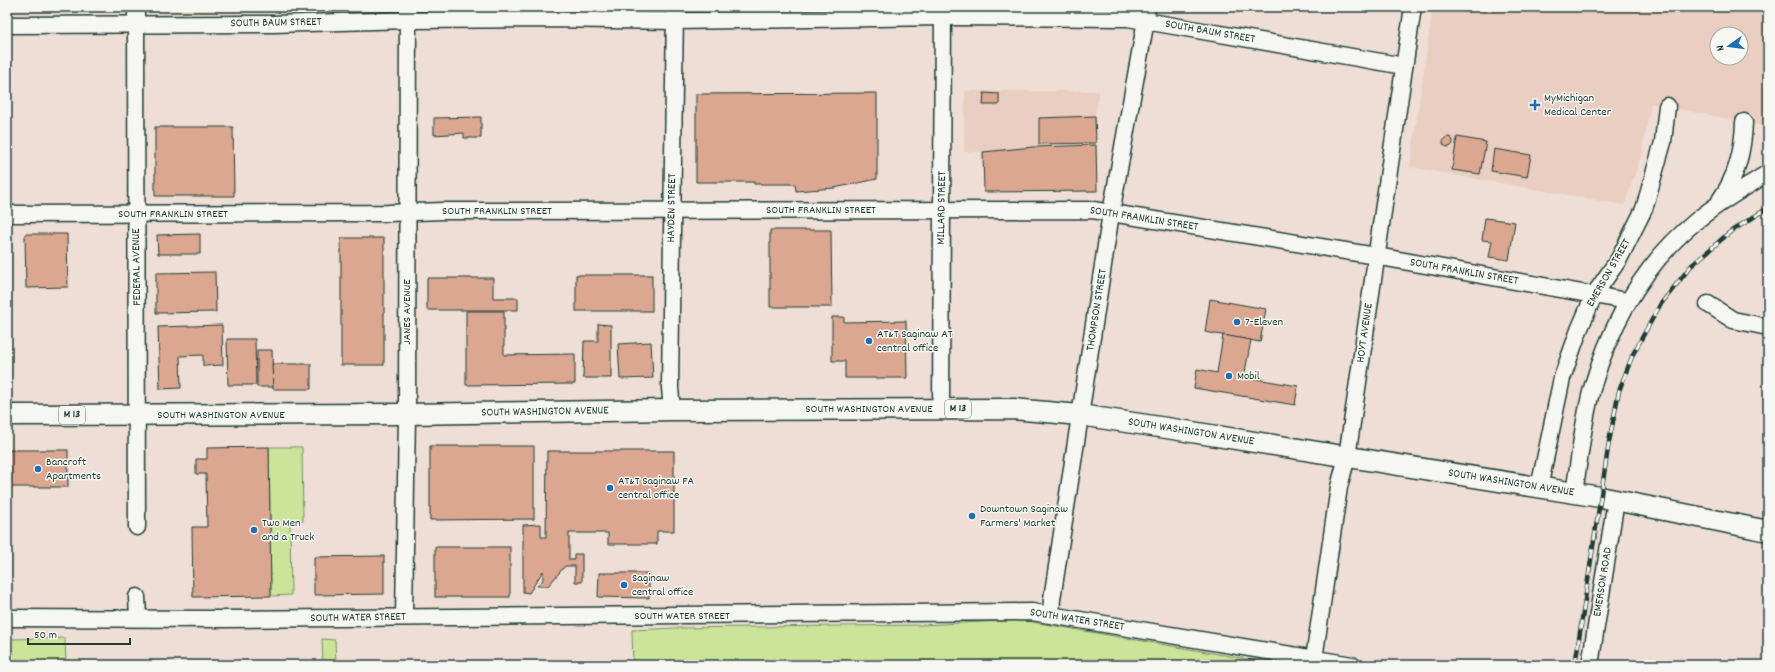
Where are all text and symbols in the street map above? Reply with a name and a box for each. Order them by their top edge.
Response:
street label: SOUTH BAUM STREET [230,14,322,32]
street label: SOUTH BAUM STREET [1164,16,1257,48]
north arrow [1709,26,1749,66]
text: N [1713,43,1730,53]
place label: MyMichigan Medical Center [1544,90,1612,121]
marker: MyMichigan Medical Center [1529,99,1541,111]
street label: MILLARD STREET [933,171,951,245]
street label: HAYDEN STREET [663,173,681,243]
street label: SOUTH FRANKLIN STREET [766,202,876,219]
street label: SOUTH FRANKLIN STREET [1088,202,1200,236]
street label: SOUTH FRANKLIN STREET [442,203,552,220]
street label: SOUTH FRANKLIN STREET [118,206,228,223]
street label: FEDERAL AVENUE [128,228,146,306]
street label: EMERSON STREET [1583,236,1636,310]
street label: SOUTH FRANKLIN STREET [1408,254,1520,290]
street label: THOMPSON STREET [1082,268,1112,352]
street label: JANES AVENUE [399,279,416,345]
street label: HOYT AVENUE [1352,302,1378,364]
place label: 7-Eleven [1245,314,1284,331]
marker: 7-Eleven [1232,317,1242,327]
place label: AT&T Saginaw AT central office [877,326,953,357]
marker: AT&T Saginaw AT central office [864,336,874,346]
place label: Mobil [1237,368,1260,385]
marker: Mobil [1224,371,1234,381]
road number: M 13 [945,400,971,418]
street label: SOUTH WASHINGTON AVENUE [805,401,933,418]
street label: SOUTH WASHINGTON AVENUE [481,402,609,422]
road number: M 13 [59,406,85,424]
street label: SOUTH WASHINGTON AVENUE [157,407,285,424]
street label: SOUTH WASHINGTON AVENUE [1127,414,1256,450]
place label: Bancroft Apartments [46,454,101,485]
marker: Bancroft Apartments [33,464,43,474]
street label: SOUTH WASHINGTON AVENUE [1447,465,1576,501]
place label: AT&T Saginaw FA central office [618,473,695,504]
marker: AT&T Saginaw FA central office [605,483,615,493]
place label: Downtown Saginaw Farmers' Market [980,501,1068,532]
marker: Downtown Saginaw Farmers' Market [967,511,977,521]
place label: Two Men and a Truck [262,515,314,546]
marker: Two Men and a Truck [249,525,259,535]
street label: EMERSON ROAD [1589,546,1617,618]
place label: Saginaw central office [632,570,693,601]
marker: Saginaw central office [619,580,629,590]
street label: SOUTH WATER STREET [1028,604,1126,636]
street label: SOUTH WATER STREET [634,608,730,625]
street label: SOUTH WATER STREET [310,609,406,627]
scale bar [28,620,130,646]
text: 50 m [34,627,57,644]

